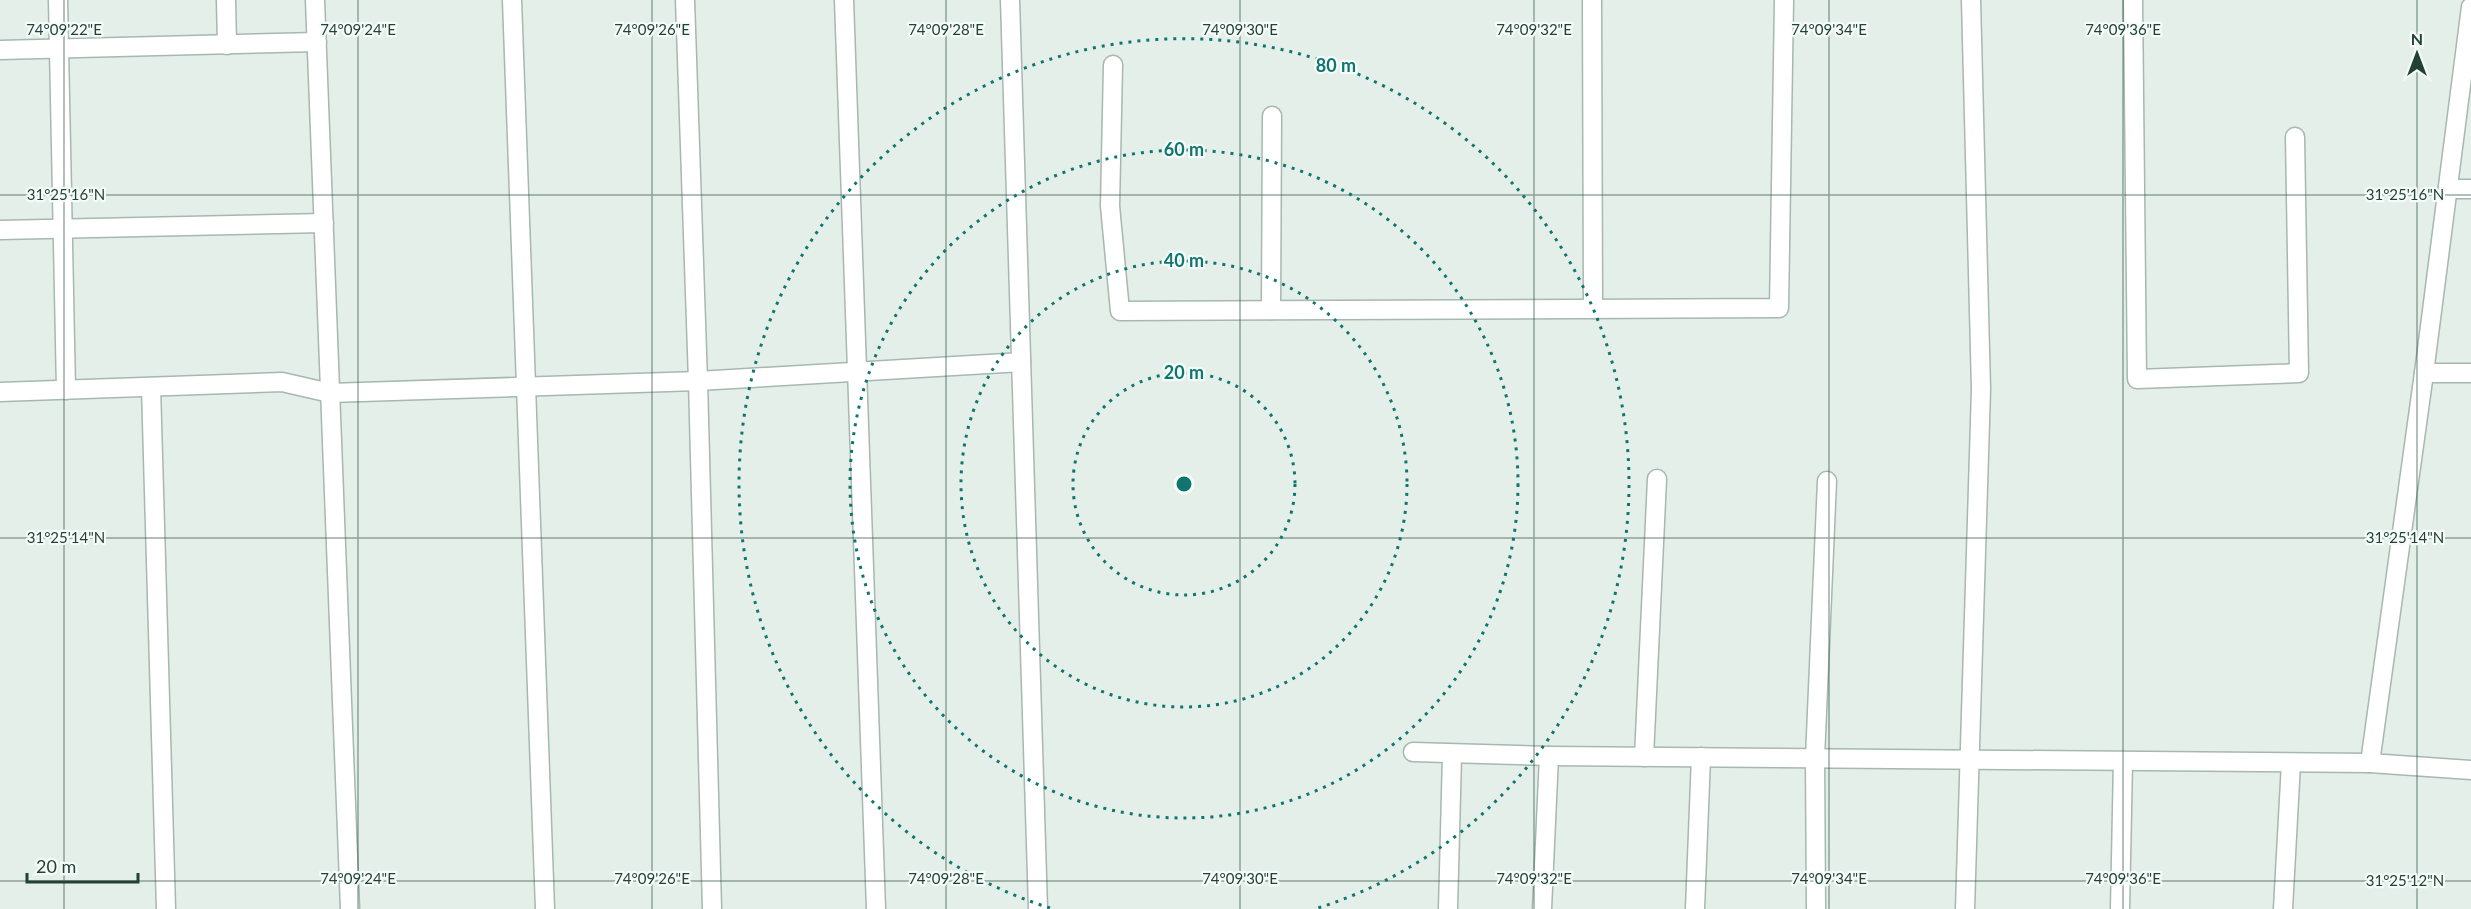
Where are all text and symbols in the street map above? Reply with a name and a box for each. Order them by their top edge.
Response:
text: 74°09'22"E [26,20,102,38]
text: 74°09'24"E [320,20,396,38]
text: 74°09'26"E [614,20,690,38]
text: 74°09'28"E [908,20,984,38]
text: 74°09'30"E [1202,20,1278,38]
text: 74°09'32"E [1496,20,1572,38]
text: 74°09'34"E [1791,20,1867,38]
text: 74°09'36"E [2085,20,2161,38]
north arrow [2387,24,2447,84]
text: N [2411,29,2423,48]
text: 80 m [1316,54,1356,76]
text: 60 m [1164,138,1204,160]
text: 31°25'16"N [27,185,105,203]
text: 31°25'16"N [2366,185,2444,203]
text: 40 m [1164,249,1204,271]
text: 20 m [1164,361,1204,383]
centre of rings [1174,474,1194,494]
text: 31°25'14"N [27,528,105,546]
text: 31°25'14"N [2366,528,2444,546]
scale bar [27,846,138,884]
text: 20 m [36,855,76,877]
text: 74°09'24"E [320,869,396,887]
text: 74°09'26"E [614,869,690,887]
text: 74°09'28"E [908,869,984,887]
text: 74°09'30"E [1202,869,1278,887]
text: 74°09'32"E [1496,869,1572,887]
text: 74°09'34"E [1791,869,1867,887]
text: 74°09'36"E [2085,869,2161,887]
text: 31°25'12"N [2366,871,2444,889]

